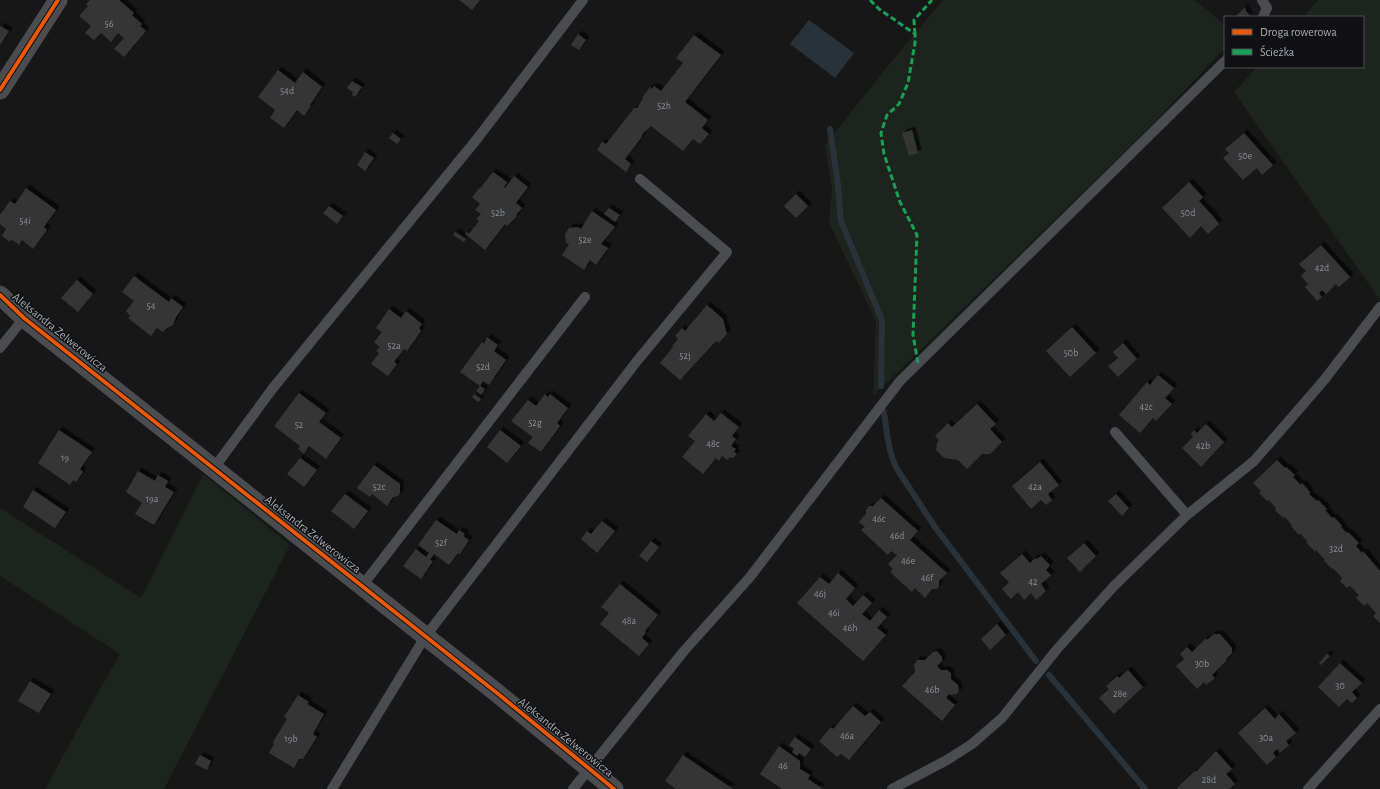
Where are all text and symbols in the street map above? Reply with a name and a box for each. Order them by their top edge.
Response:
legend [1224,16,1364,68]
house number: 56 [105,19,114,29]
text: Droga rowerowa [1260,26,1337,38]
text: Ścieżka [1260,44,1295,58]
house number: 54d [280,86,294,96]
house number: 52h [657,101,671,111]
house number: 50e [1238,151,1252,161]
house number: 52b [491,208,505,218]
house number: 50d [1181,208,1195,218]
house number: 54i [19,216,31,226]
house number: 52e [578,235,592,245]
house number: 42d [1315,263,1329,273]
street label: Aleksandra Zelwerowicza [10,290,110,374]
house number: 54 [147,301,156,311]
house number: 52a [387,341,401,351]
house number: 50b [1064,348,1078,358]
house number: 52j [679,351,691,361]
house number: 52d [476,362,490,372]
house number: 42c [1139,402,1153,412]
house number: 52g [528,418,542,428]
house number: 52 [295,420,304,430]
house number: 48c [706,439,720,449]
house number: 42b [1196,441,1210,451]
house number: 19 [61,453,69,463]
house number: 52c [373,482,385,492]
house number: 42a [1028,482,1042,492]
street label: Aleksandra Zelwerowicza [263,493,364,575]
house number: 19a [146,494,159,504]
house number: 46c [872,514,886,524]
house number: 46d [890,531,904,541]
house number: 52f [435,538,448,548]
house number: 32d [1329,544,1343,554]
house number: 46e [901,556,915,566]
house number: 46f [921,573,934,583]
house number: 42 [1028,577,1038,587]
house number: 46j [814,589,826,599]
house number: 46i [828,608,840,618]
house number: 48a [622,616,636,626]
house number: 46h [843,623,857,633]
house number: 30b [1195,659,1209,669]
house number: 30 [1335,681,1345,691]
house number: 46b [925,685,939,695]
house number: 28e [1113,689,1127,699]
street label: Aleksandra Zelwerowicza [516,695,616,779]
house number: 46a [840,731,854,741]
house number: 30a [1259,733,1273,743]
house number: 19b [284,734,298,744]
house number: 46 [778,761,788,771]
house number: 28d [1202,775,1216,785]

